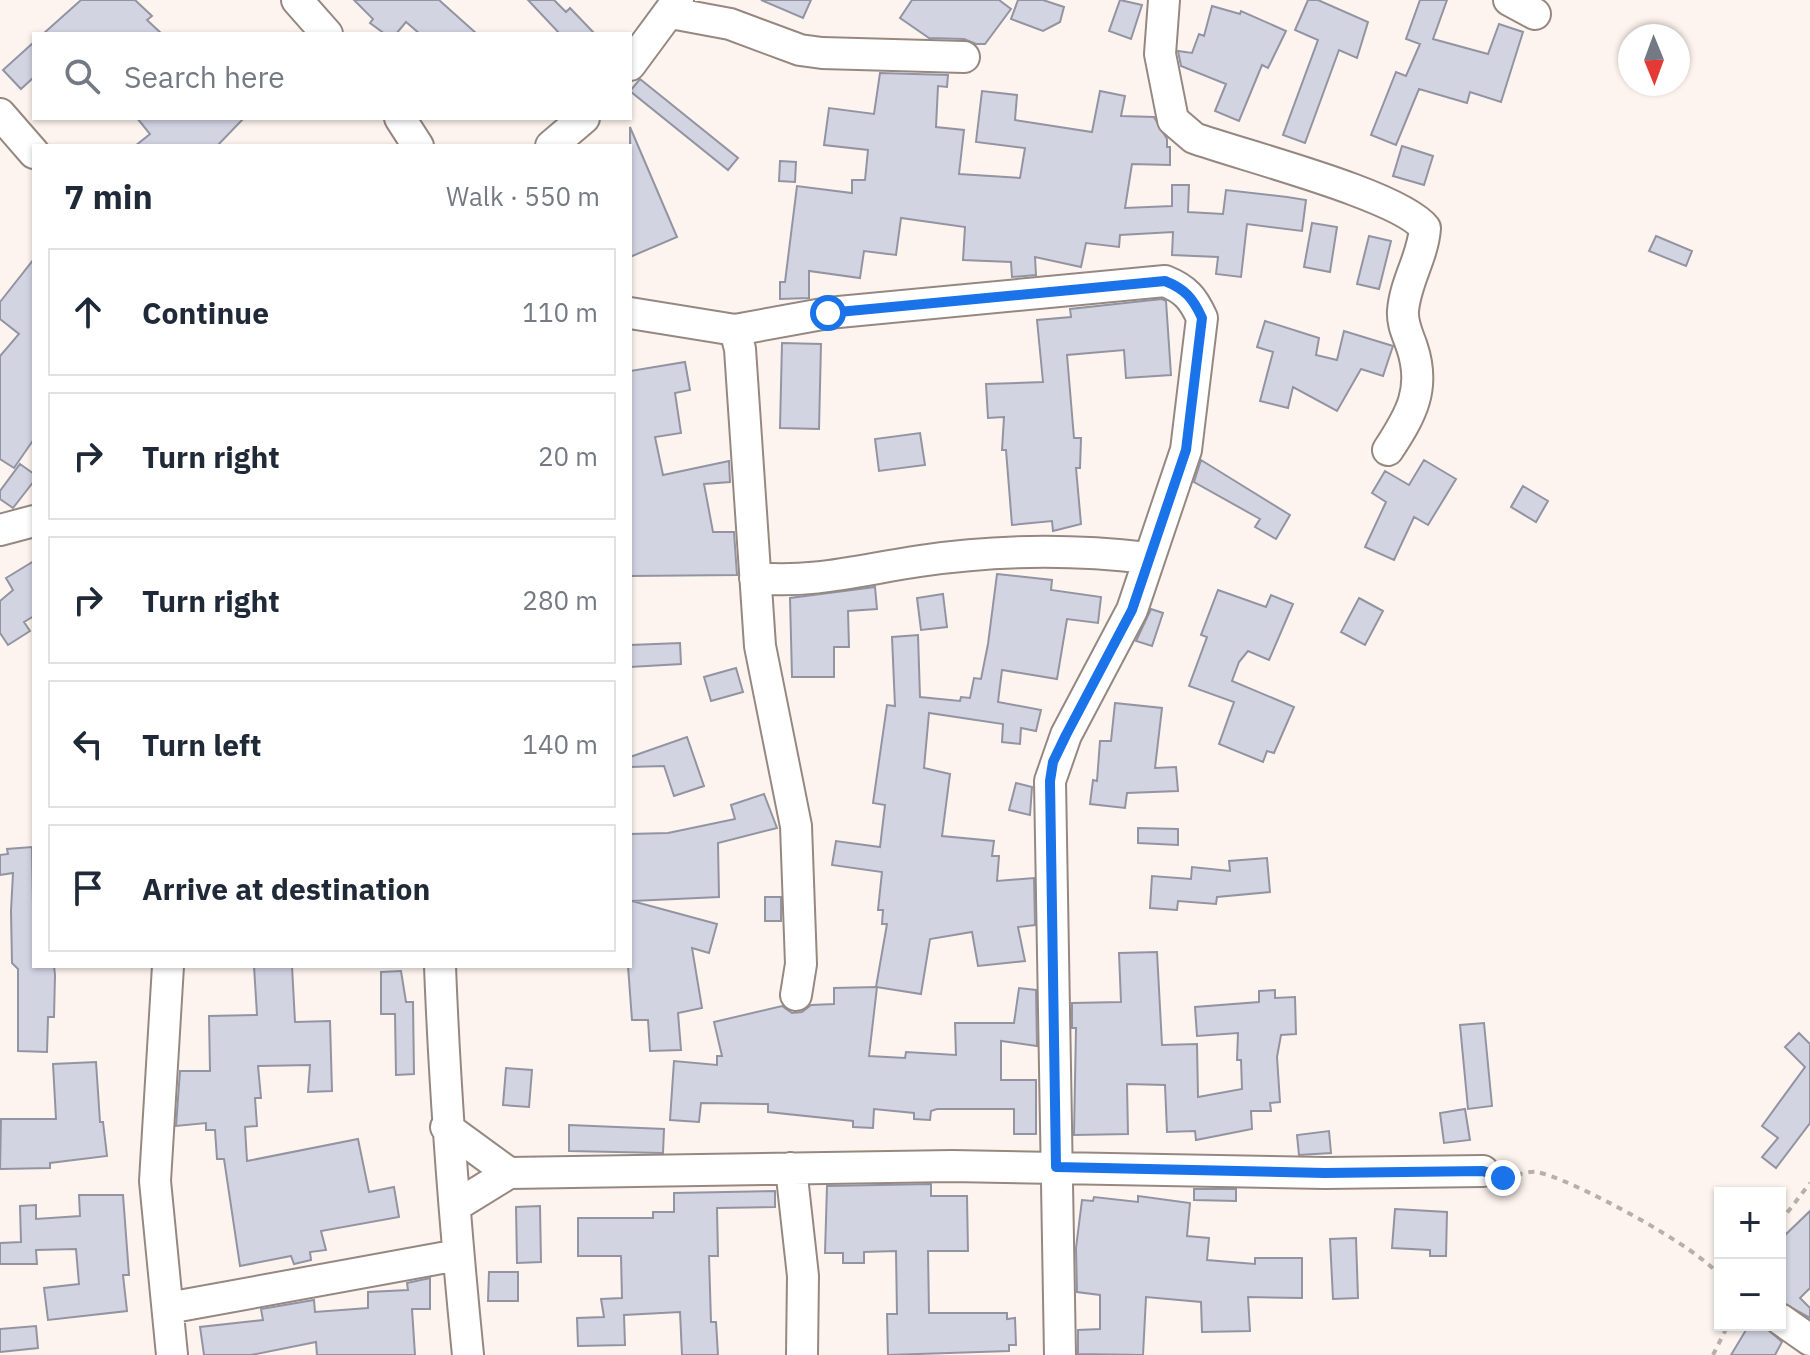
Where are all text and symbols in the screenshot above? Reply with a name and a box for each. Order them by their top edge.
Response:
north arrow [1618,24,1690,96]
search box [32,32,632,120]
icon: search [60,54,104,98]
text: Search here [124,57,285,96]
text: 7 min [64,174,153,218]
text: Walk · 550 m [446,179,600,213]
icon: ahead [66,290,110,334]
text: Continue [142,293,269,332]
text: 110 m [522,295,598,329]
route start [810,295,846,331]
icon: right [66,434,110,478]
text: Turn right [142,437,280,476]
text: 20 m [538,439,598,473]
icon: right [66,578,110,622]
text: Turn right [142,581,280,620]
text: 280 m [522,583,598,617]
icon: left [66,722,110,766]
text: Turn left [142,725,261,764]
text: 140 m [522,727,598,761]
icon: arrive [66,866,110,910]
text: Arrive at destination [142,869,430,908]
route end [1485,1160,1521,1196]
map controls [1714,1187,1786,1331]
button: + [1714,1187,1786,1259]
button: − [1714,1259,1786,1331]

